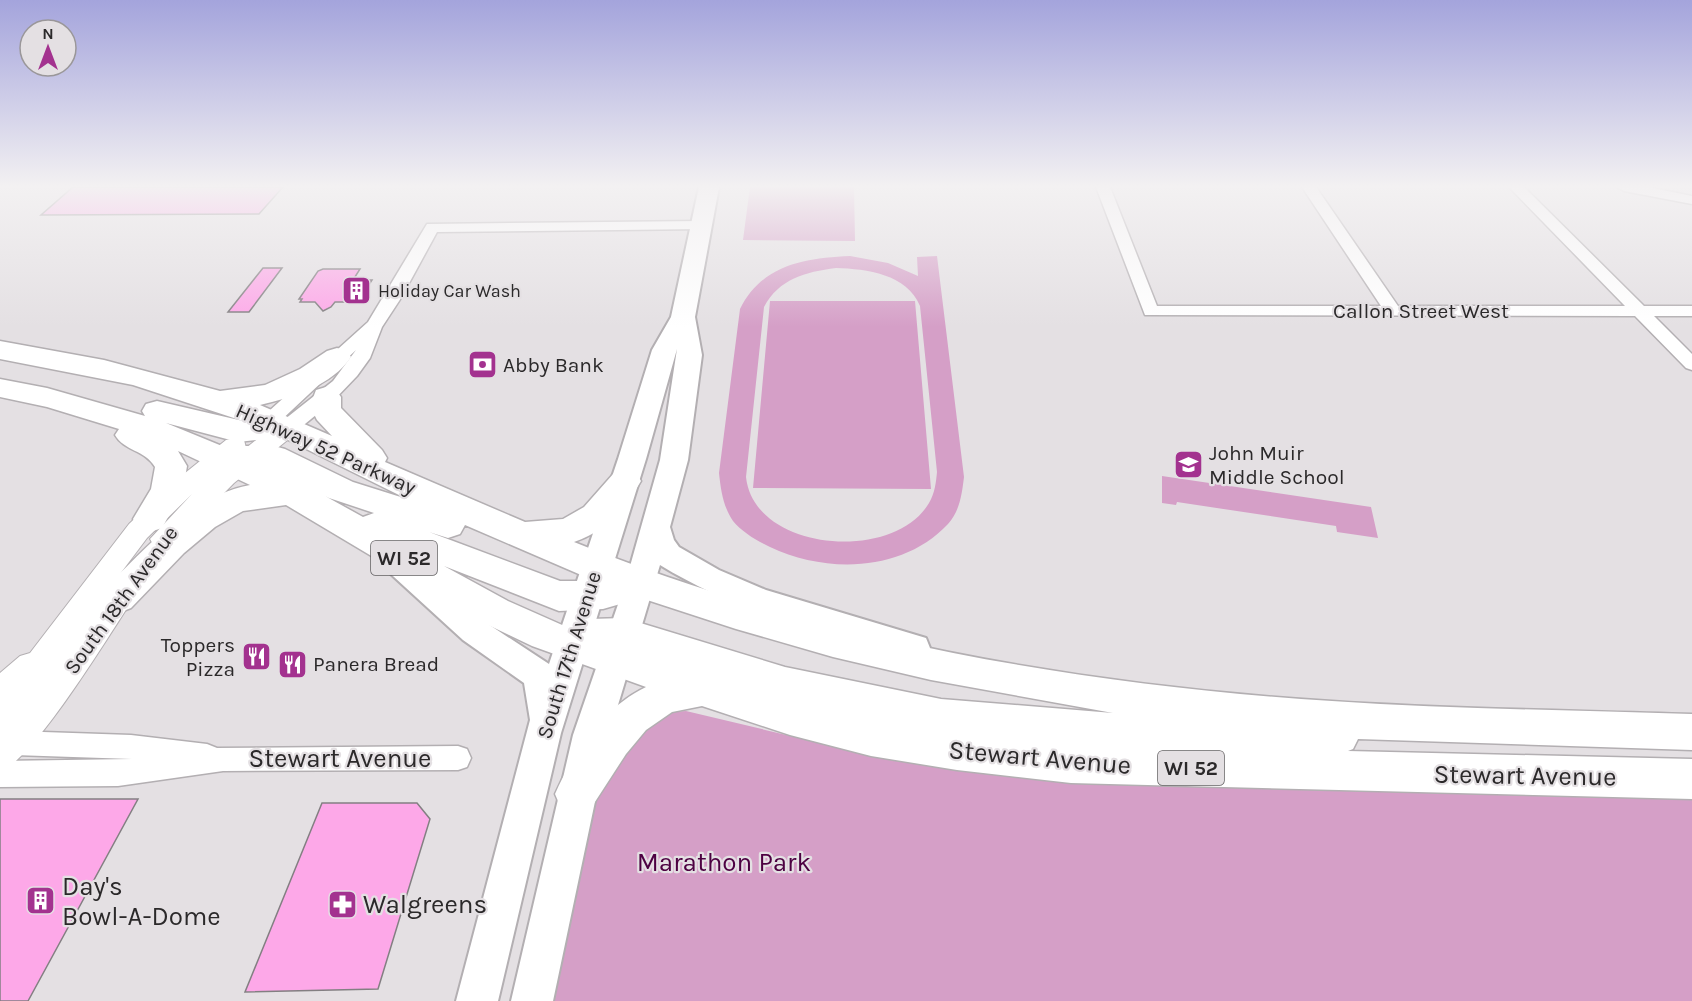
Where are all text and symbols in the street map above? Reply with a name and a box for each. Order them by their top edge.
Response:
north arrow [18,18,78,78]
text: N [42,24,54,43]
building icon: Holiday Car Wash [341,275,373,307]
place label: Holiday Car Wash [378,280,521,302]
street label: Callon Street West [1333,299,1509,323]
bank icon: Abby Bank [466,349,498,381]
place label: Abby Bank [503,353,604,377]
street label: Highway 52 Parkway [232,398,420,500]
place label: John Muir Middle School [1209,441,1345,489]
school or university icon: John Muir Middle School [1172,449,1204,481]
street label: South 18th Avenue [59,521,183,679]
road number: WI 52 [371,541,437,575]
street label: South 17th Avenue [532,568,606,742]
place label: Toppers Pizza [161,633,235,681]
restaurant icon: Toppers Pizza [240,641,272,673]
restaurant icon: Panera Bread [276,648,308,680]
place label: Panera Bread [313,652,439,676]
street label: Stewart Avenue [947,734,1132,781]
street label: Stewart Avenue [249,743,431,774]
road number: WI 52 [1158,751,1224,785]
street label: Stewart Avenue [1433,758,1617,793]
park label: Marathon Park [637,847,811,878]
place label: Day's Bowl-A-Dome [62,871,221,932]
building icon: Day's Bowl-A-Dome [25,885,57,917]
pharmacy icon: Walgreens [326,888,358,920]
place label: Walgreens [363,889,487,920]

